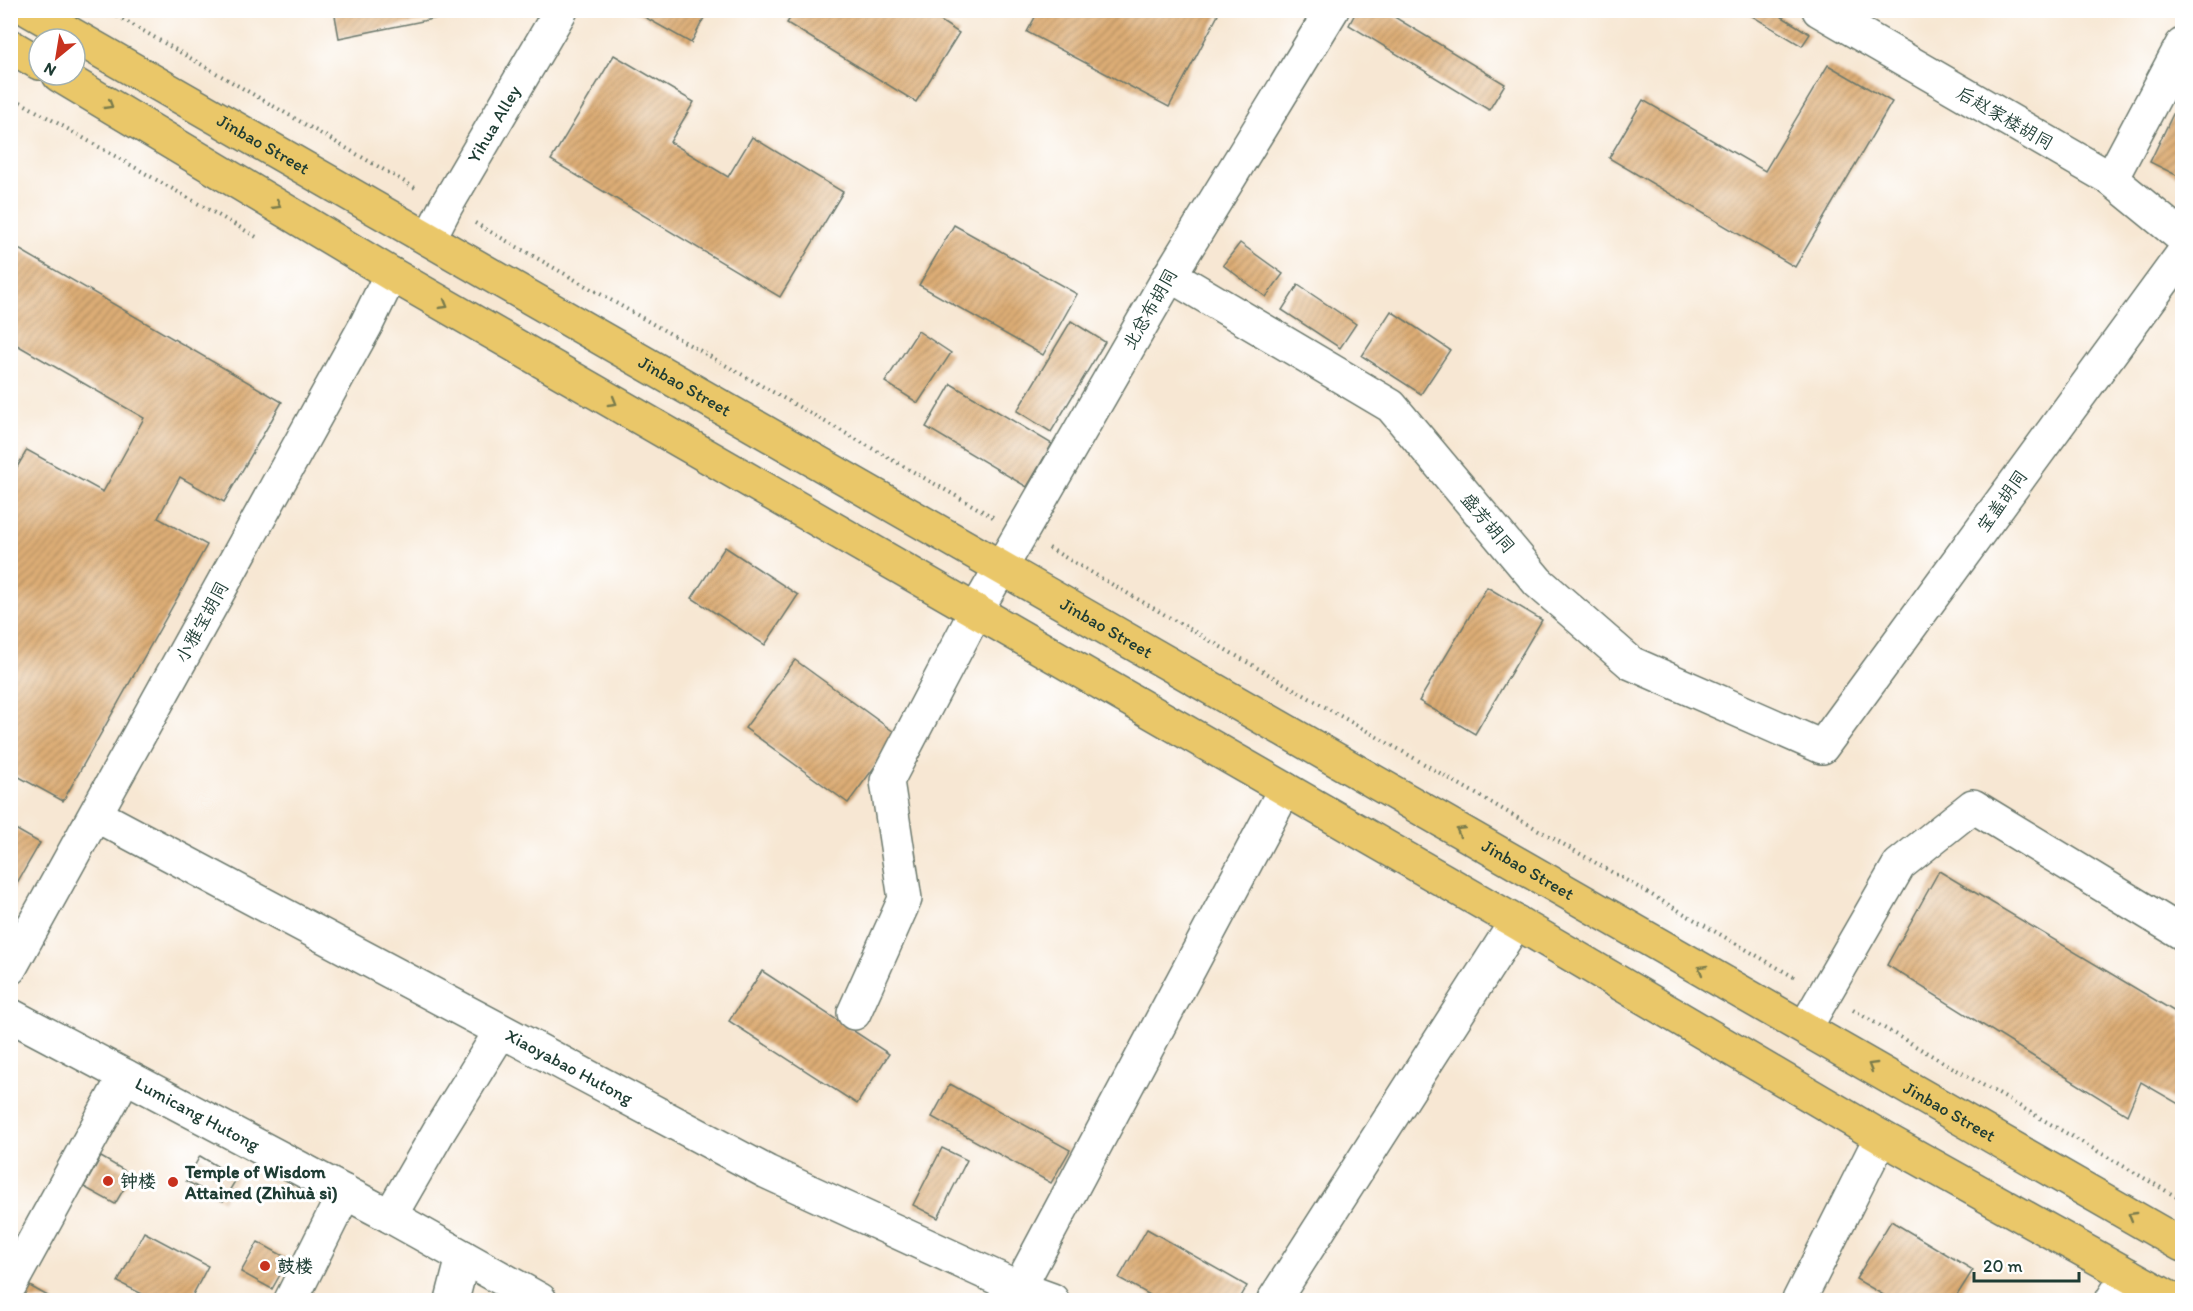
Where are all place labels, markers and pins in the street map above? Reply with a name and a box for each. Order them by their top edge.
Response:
place label: Temple of Wisdom Attained (Zhìhuà sì) [184,1161,338,1204]
place label: 钟楼 [120,1170,156,1192]
marker: 钟楼 [101,1174,115,1188]
marker: Temple of Wisdom Attained (Zhìhuà sì) [166,1175,180,1189]
place label: 鼓楼 [277,1255,313,1277]
marker: 鼓楼 [258,1259,272,1273]

